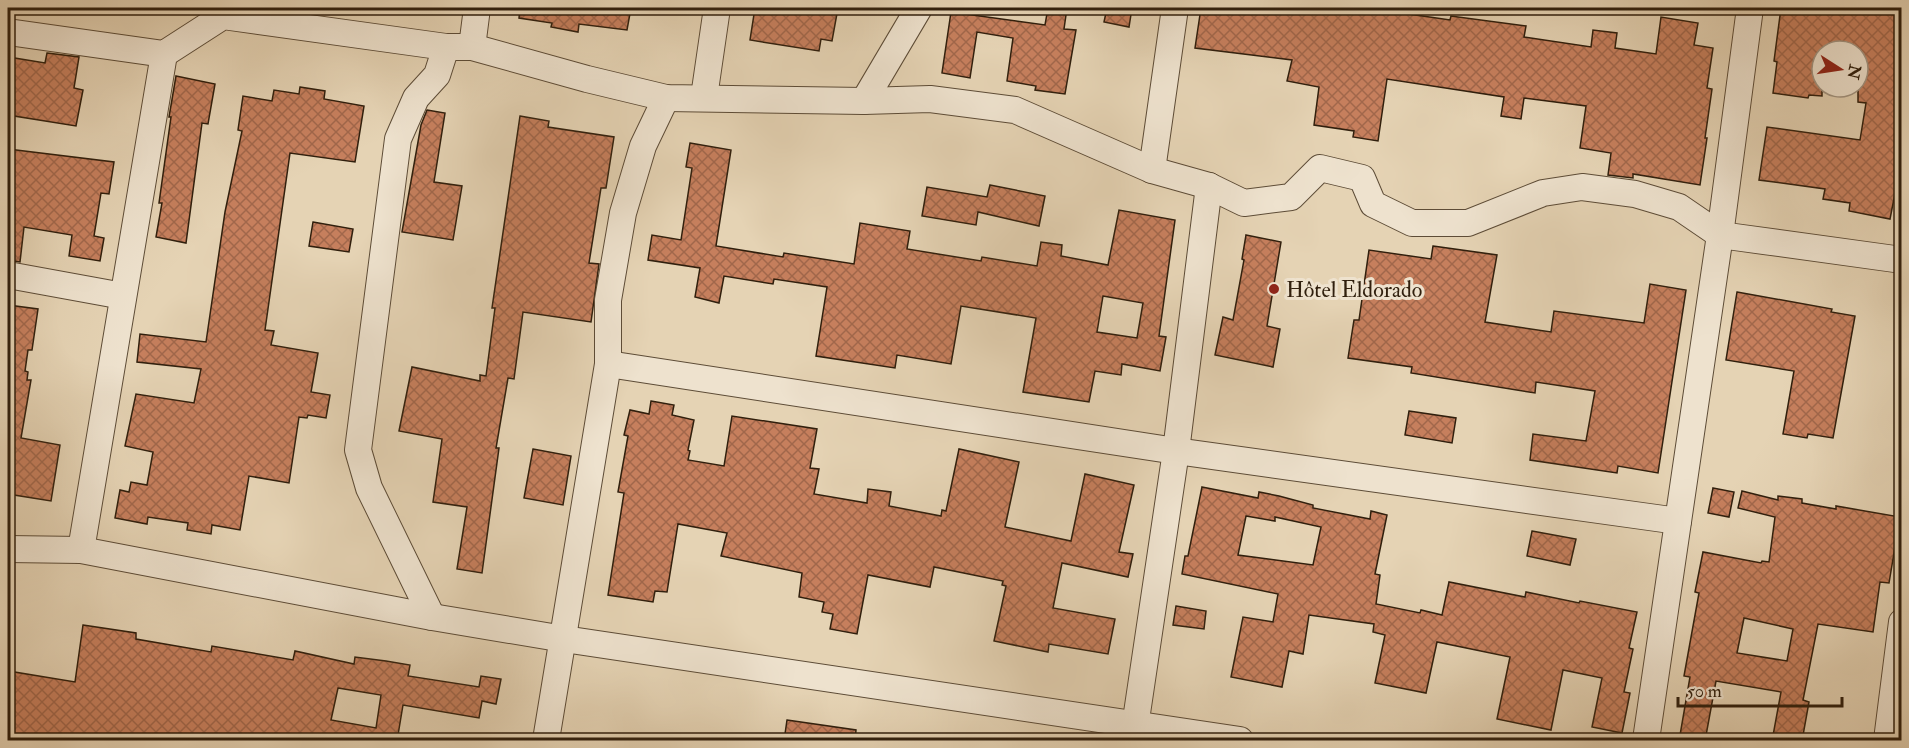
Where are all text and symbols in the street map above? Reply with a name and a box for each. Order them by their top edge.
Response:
north arrow [1810,39,1870,99]
text: N [1842,62,1865,82]
place label: Hôtel Eldorado [1286,276,1422,304]
marker: Hôtel Eldorado [1267,282,1281,296]
scale bar [1678,670,1842,708]
text: 50 m [1687,680,1722,703]

